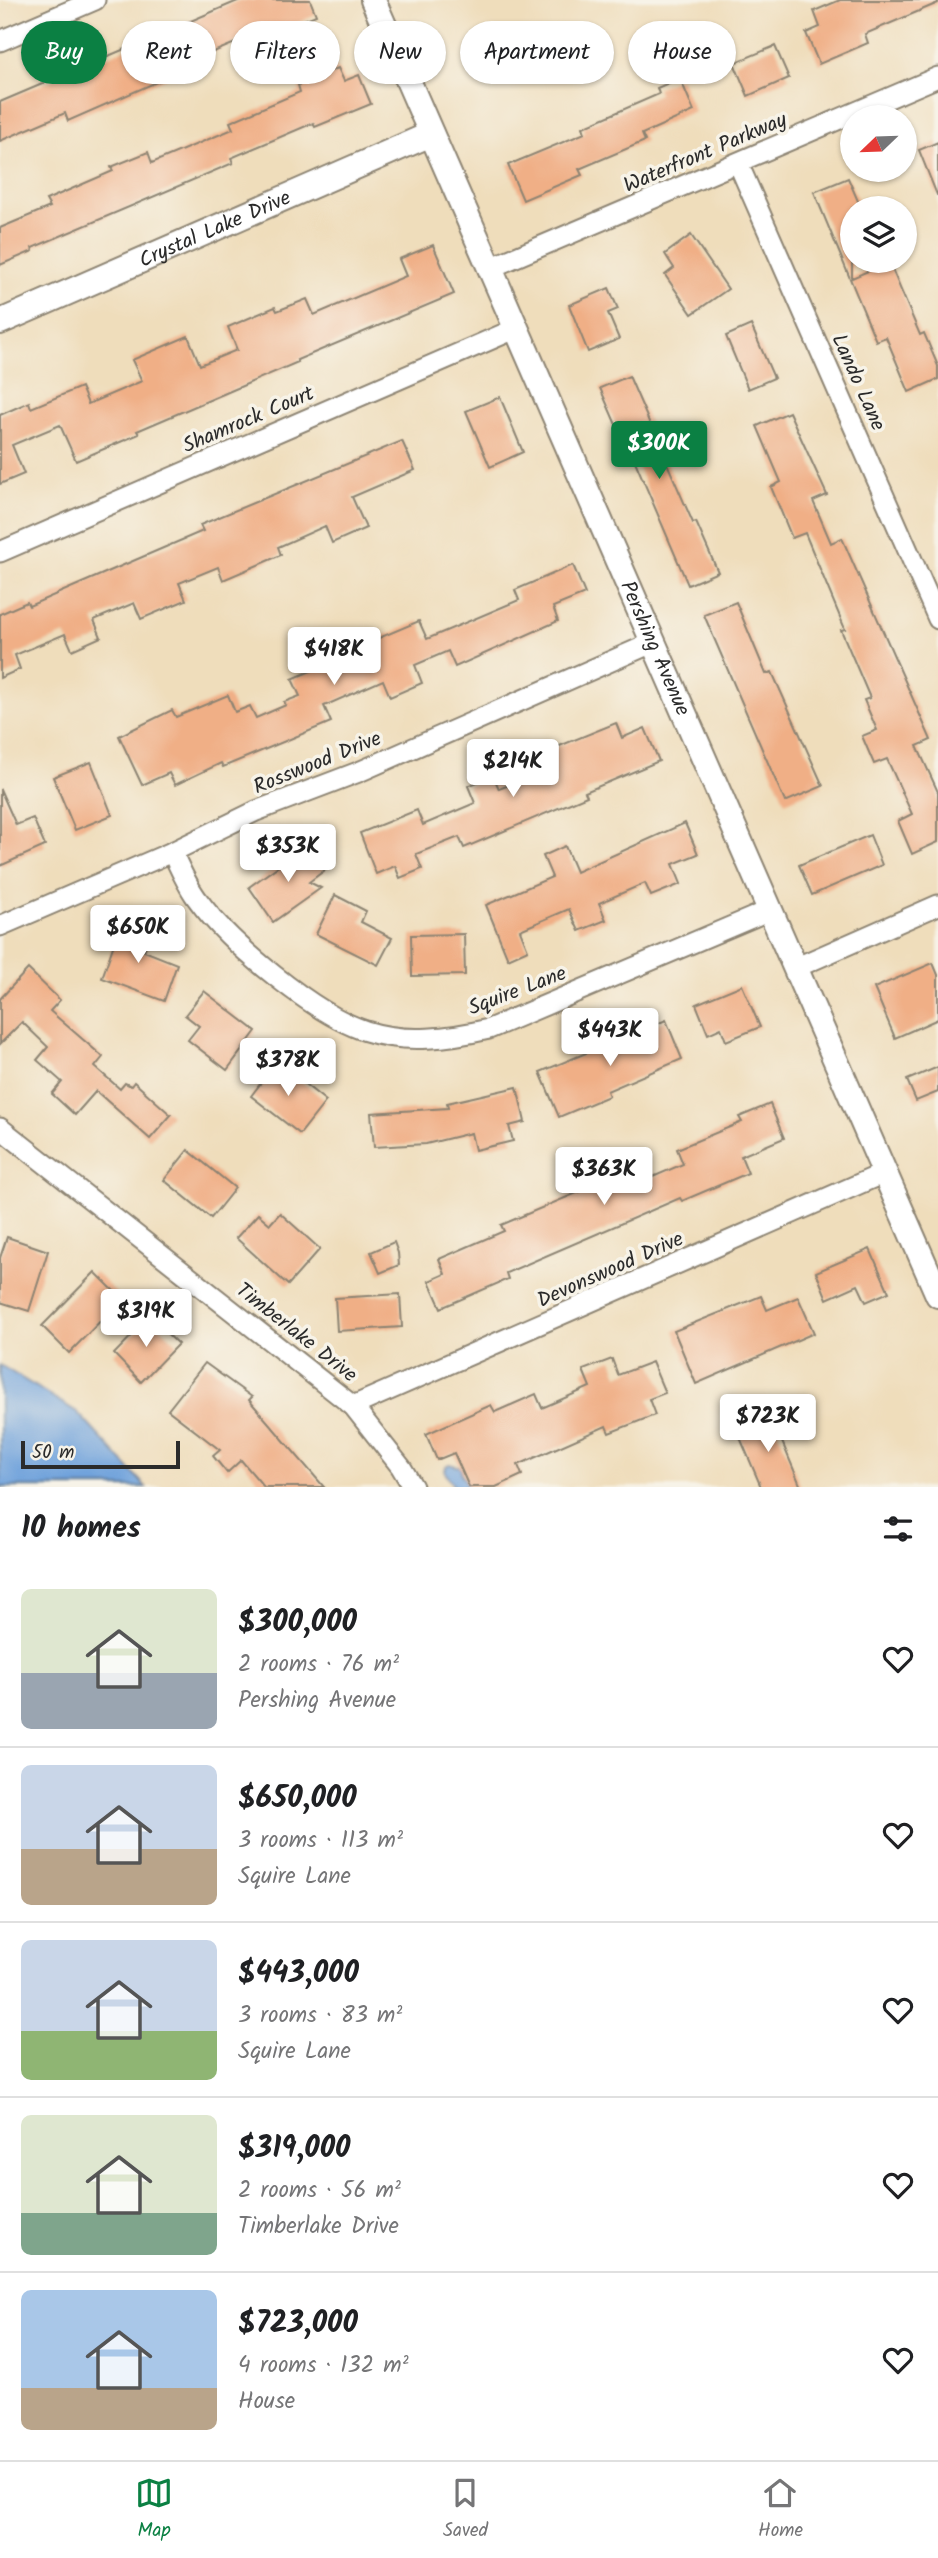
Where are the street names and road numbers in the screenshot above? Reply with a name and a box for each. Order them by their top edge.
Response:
street label: Waterfront Parkway [619,104,793,203]
street label: Crystal Lake Drive [134,182,297,277]
street label: Lando Lane [822,329,894,437]
street label: Shamrock Court [178,377,320,463]
street label: Pershing Avenue [610,576,699,722]
street label: Rosswood Drive [249,723,387,804]
street label: Squire Lane [464,957,572,1025]
street label: Devonswood Drive [532,1223,690,1317]
street label: Timberlake Drive [228,1275,365,1392]

